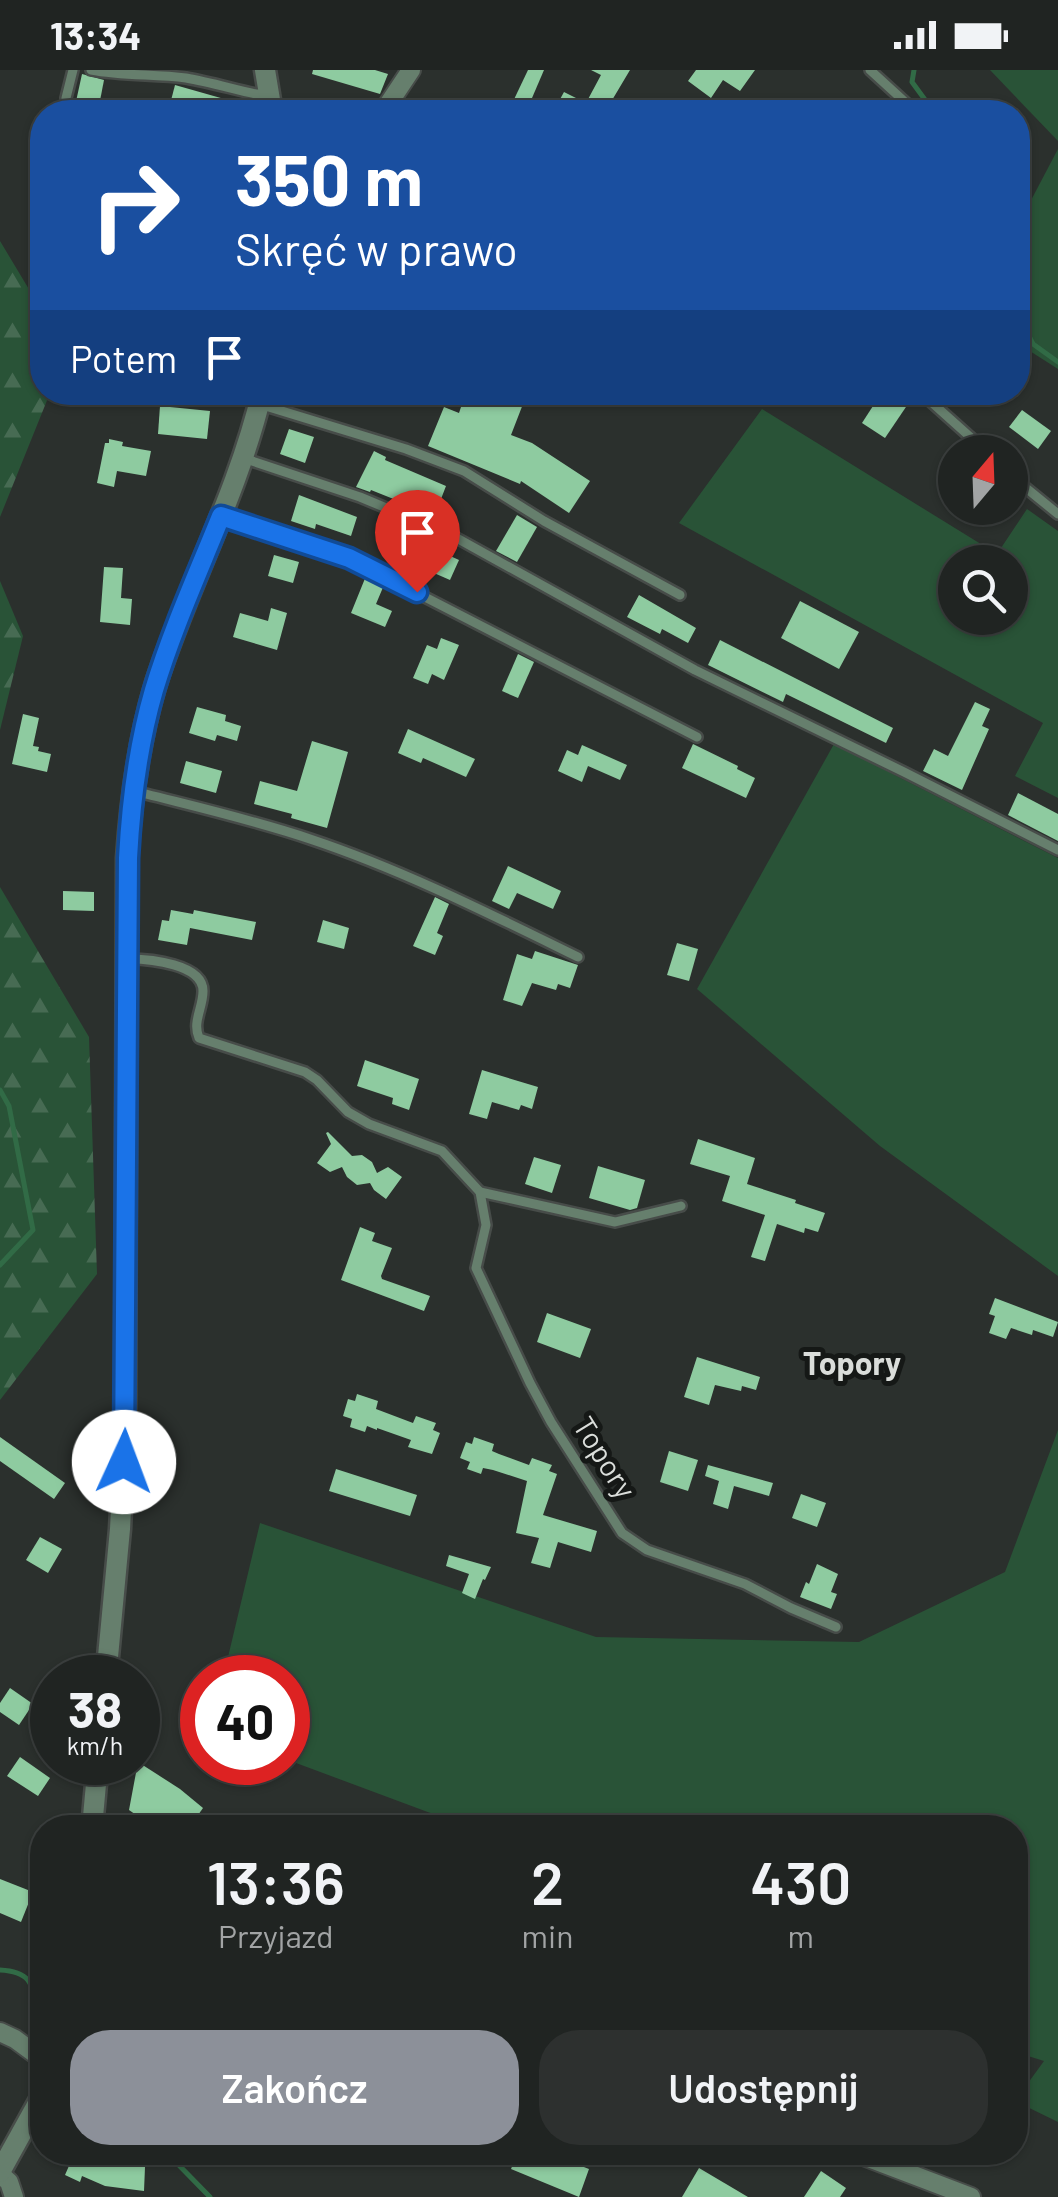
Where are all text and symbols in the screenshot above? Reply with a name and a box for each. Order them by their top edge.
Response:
text: 13:34 [50,12,141,58]
text: 350 m [235,136,423,220]
icon: right [70,140,200,270]
text: Skręć w prawo [235,221,518,275]
icon: arrive [197,330,252,385]
text: Potem [70,335,177,381]
north arrow [938,435,1028,525]
map controls [938,435,1028,635]
pin [375,490,460,593]
icon: arrive [390,505,445,560]
button: search [938,545,1028,635]
district label: Topory [803,1343,901,1381]
street label: Topory [567,1409,645,1505]
position arrow [72,1410,176,1514]
speed limit sign: 40 [180,1655,310,1785]
text: 38 [68,1678,122,1738]
text: km/h [67,1730,123,1760]
text: 13:36 [207,1845,345,1917]
text: 2 [531,1845,564,1917]
text: 430 [750,1845,851,1917]
text: Przyjazd [218,1916,334,1954]
text: min [522,1916,573,1954]
text: m [787,1916,814,1954]
button: Zakończ [70,2030,519,2145]
button: Udostępnij [539,2030,988,2145]

